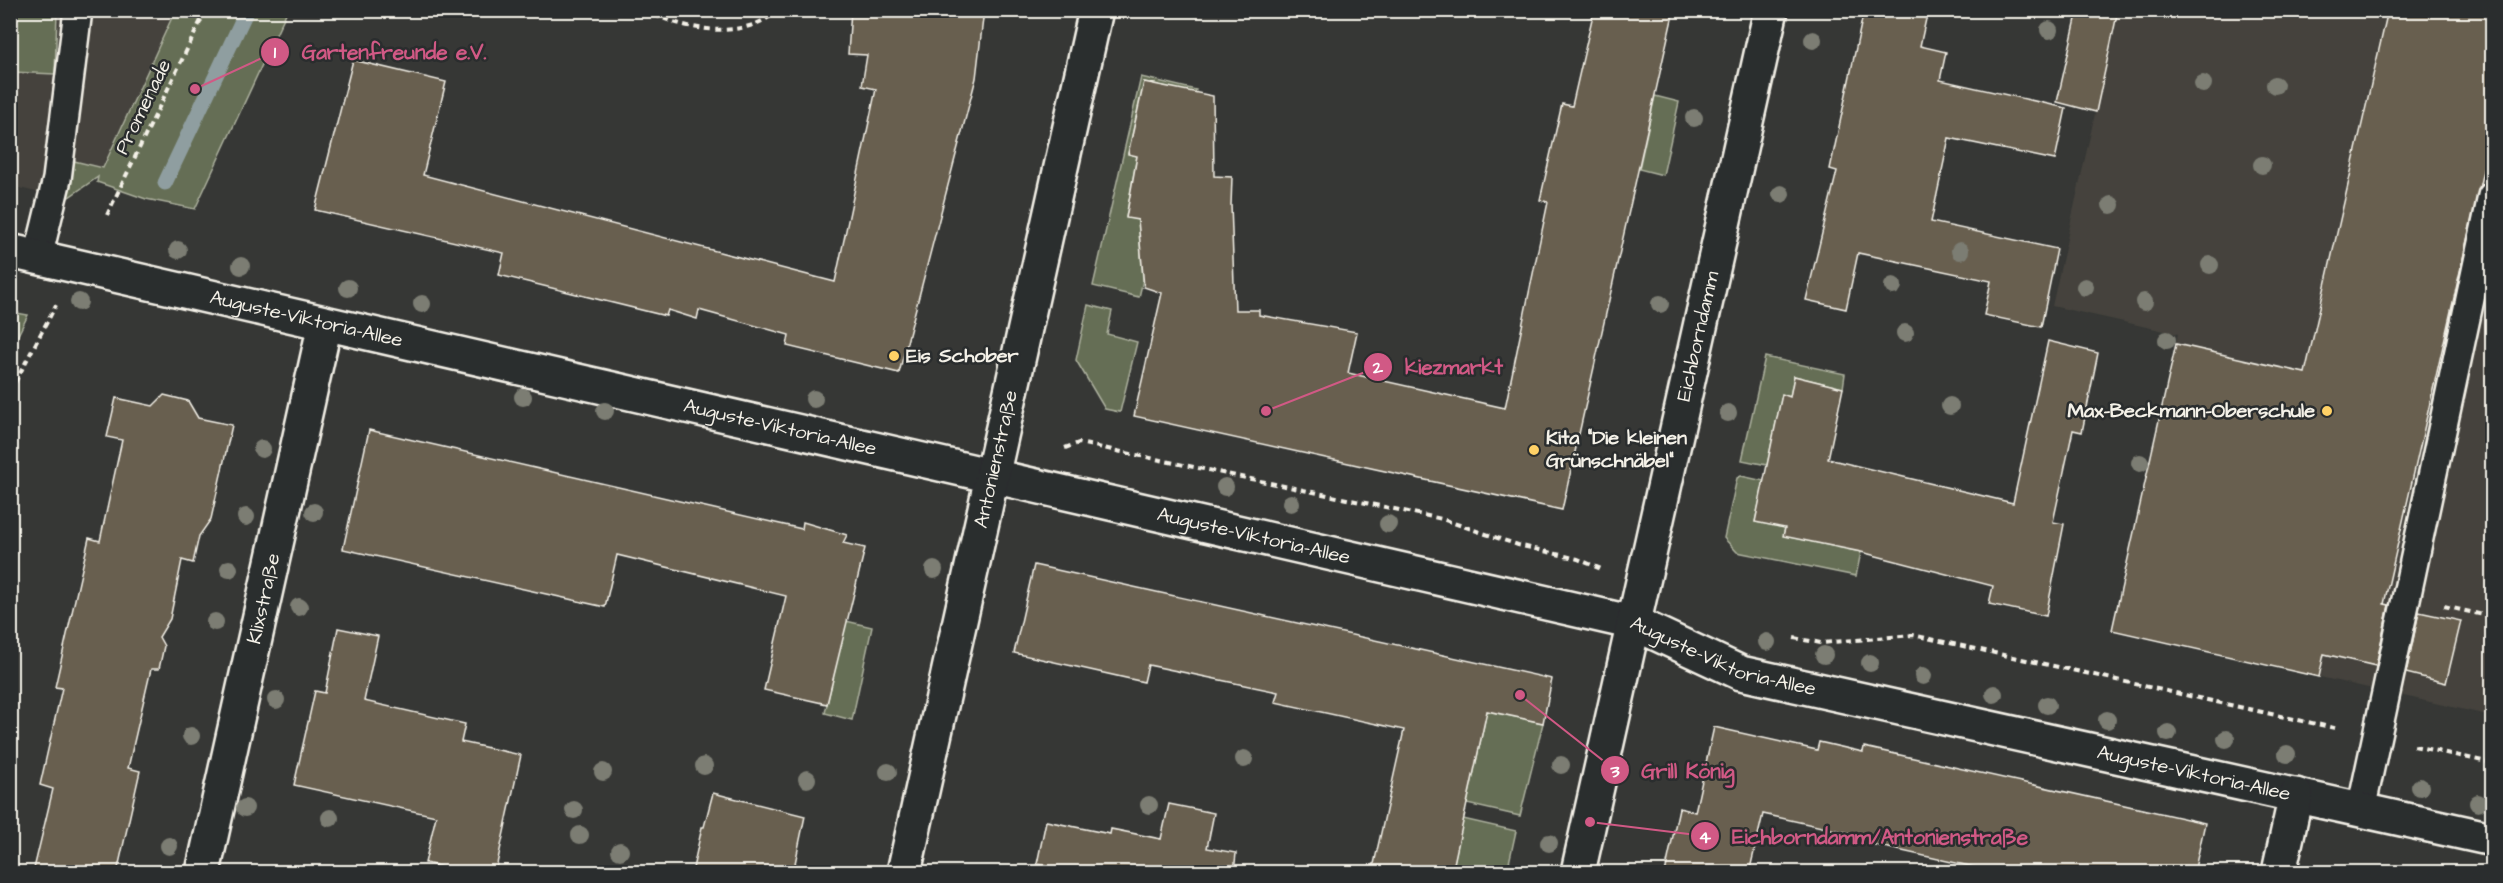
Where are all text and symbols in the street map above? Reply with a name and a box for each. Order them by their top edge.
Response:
callout: Gartenfreunde e.V. [260,33,498,72]
text: Gartenfreunde e.V. [302,38,486,67]
text: 1 [274,40,277,65]
street label: Promenade [108,55,178,159]
street label: Eichborndamm [1670,268,1726,404]
street label: Auguste-Viktoria-Allee [207,283,406,355]
place label: Eis Schober [906,342,1020,370]
callout: kiezmarkt [1363,347,1515,386]
marker: Eis Schober [887,349,901,363]
text: kiezmarkt [1405,353,1503,382]
text: 2 [1372,355,1384,380]
street label: Antonienstraße [967,387,1025,531]
street label: Auguste-Viktoria-Allee [681,392,879,463]
place label: Max-Beckmann-Oberschule [2068,397,2315,425]
marker: Max-Beckmann-Oberschule [2320,404,2334,418]
place label: Kita "Die kleinen Grünschnäbel" [1546,424,1687,475]
marker: Kita "Die kleinen Grünschnäbel" [1527,443,1541,457]
street label: Auguste-Viktoria-Allee [1155,500,1353,572]
street label: Klixstraße [240,551,288,647]
street label: Auguste-Viktoria-Allee [1626,609,1819,703]
street label: Auguste-Viktoria-Allee [2095,738,2293,808]
callout: Grill König [1600,751,1747,790]
text: Grill König [1641,757,1735,788]
text: 3 [1609,759,1620,784]
callout: Eichborndamm/Antonienstraße [1690,817,2040,856]
text: Eichborndamm/Antonienstraße [1732,823,2029,852]
text: 4 [1699,825,1712,850]

